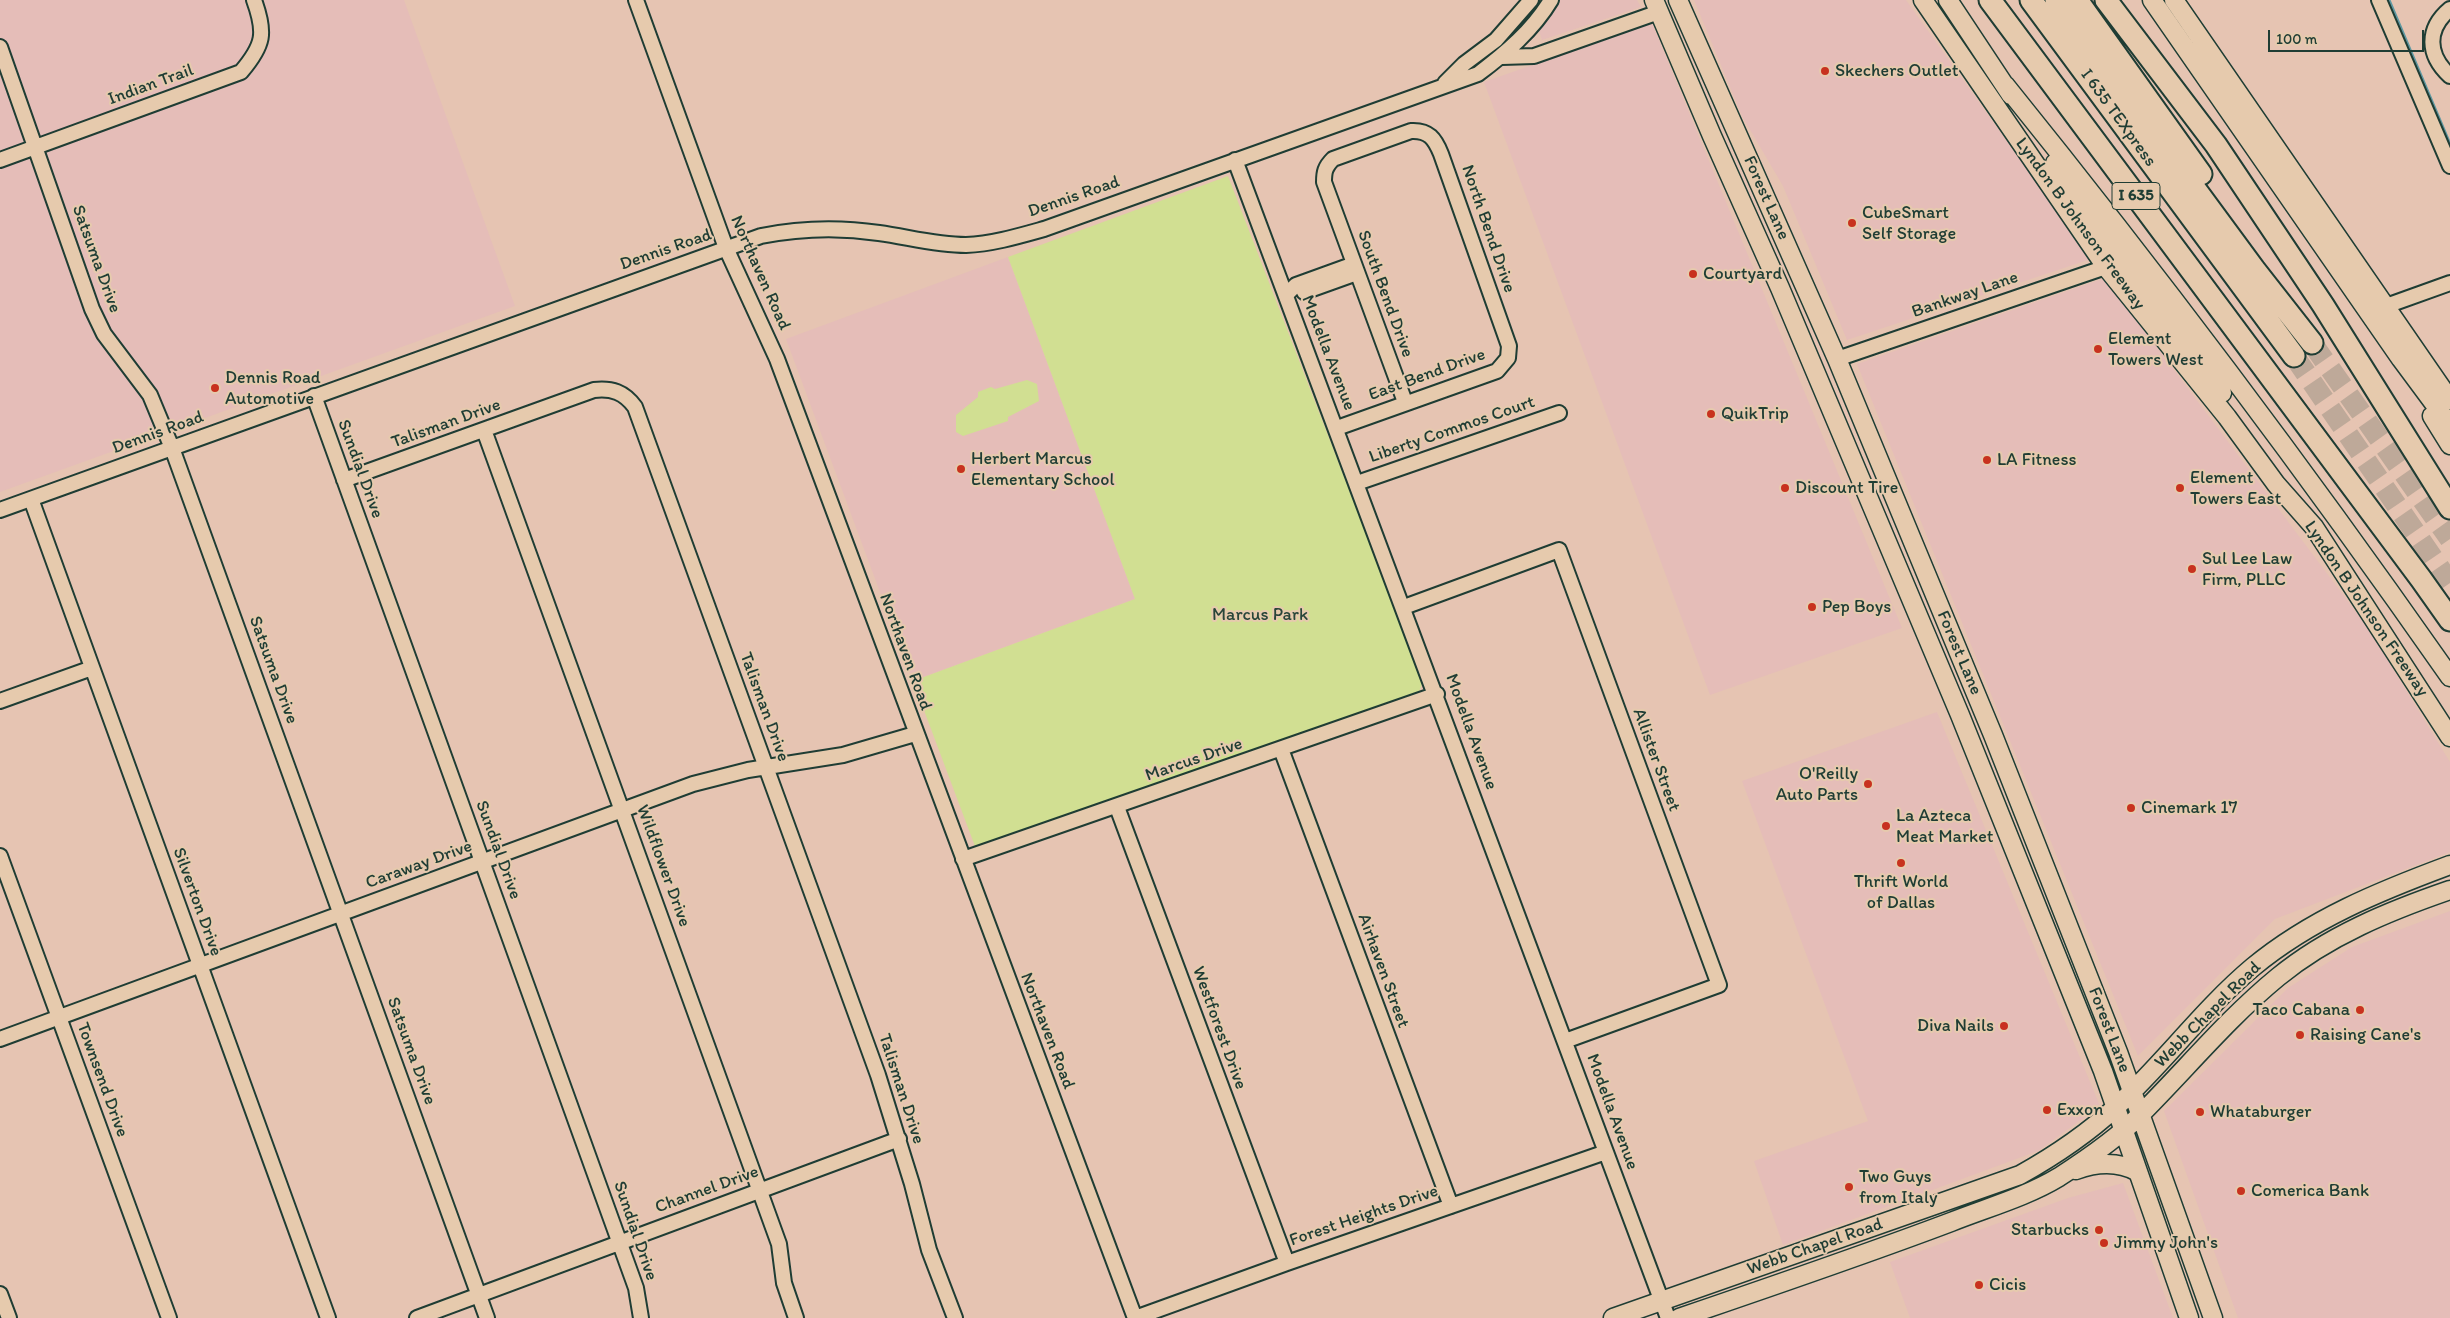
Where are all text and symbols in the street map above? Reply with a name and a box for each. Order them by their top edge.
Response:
scale bar [2270,20,2426,52]
text: 100 m [2276,30,2317,48]
street label: Indian Trail [105,60,197,110]
place label: Skechers Outlet [1835,60,1959,82]
marker: Skechers Outlet [1819,65,1831,77]
street label: I 635 TEXpress [2075,65,2161,171]
street label: Lyndon B Johnson Freeway [2010,134,2150,314]
street label: Forest Lane [1738,153,1794,243]
street label: North Bend Drive [1456,162,1520,296]
street label: Dennis Road [1025,171,1123,223]
road number: I 635 [2112,182,2160,210]
street label: Satsuma Drive [67,202,125,316]
place label: CubeSmart Self Storage [1862,202,1956,244]
street label: Northaven Road [725,212,795,334]
marker: CubeSmart Self Storage [1846,217,1858,229]
street label: Dennis Road [617,224,715,276]
street label: South Bend Drive [1352,227,1418,361]
place label: Courtyard [1703,263,1782,285]
street label: Bankway Lane [1909,267,2021,323]
marker: Courtyard [1687,268,1699,280]
street label: Modella Avenue [1296,292,1360,414]
place label: Element Towers West [2108,328,2203,370]
marker: Element Towers West [2092,343,2104,355]
street label: East Bend Drive [1366,344,1488,406]
place label: Dennis Road Automotive [225,367,321,409]
marker: Dennis Road Automotive [209,382,221,394]
street label: Liberty Commos Court [1366,391,1538,469]
street label: Talisman Drive [388,394,504,454]
place label: QuikTrip [1721,403,1789,425]
street label: Dennis Road [109,406,207,460]
marker: QuikTrip [1705,408,1717,420]
street label: Sundial Drive [332,417,388,521]
place label: Herbert Marcus Elementary School [971,448,1115,490]
place label: LA Fitness [1997,449,2077,471]
marker: LA Fitness [1981,454,1993,466]
marker: Herbert Marcus Elementary School [955,463,967,475]
place label: Element Towers East [2190,467,2281,509]
place label: Discount Tire [1795,477,1898,499]
marker: Discount Tire [1779,482,1791,494]
marker: Element Towers East [2174,482,2186,494]
street label: Lyndon B Johnson Freeway [2299,517,2433,701]
place label: Sul Lee Law Firm, PLLC [2202,548,2292,590]
marker: Sul Lee Law Firm, PLLC [2186,563,2198,575]
street label: Northaven Road [874,590,936,714]
place label: Pep Boys [1822,596,1891,618]
marker: Pep Boys [1806,601,1818,613]
park label: Marcus Park [1212,604,1308,626]
street label: Forest Lane [1932,608,1986,698]
street label: Satsuma Drive [244,613,302,727]
street label: Talisman Drive [734,649,794,765]
street label: Modella Avenue [1440,671,1502,793]
street label: Allister Street [1627,705,1685,815]
street label: Marcus Drive [1143,733,1245,787]
place label: O'Reilly Auto Parts [1776,763,1858,806]
marker: O'Reilly Auto Parts [1862,778,1874,790]
place label: Cinemark 17 [2141,797,2238,819]
street label: Sundial Drive [470,798,526,902]
street label: Wildflower Drive [631,802,695,930]
marker: Cinemark 17 [2125,802,2137,814]
place label: La Azteca Meat Market [1896,805,1994,848]
marker: La Azteca Meat Market [1880,820,1892,832]
street label: Caraway Drive [363,836,475,894]
street label: Silverton Drive [167,845,227,959]
marker: Thrift World of Dallas [1895,857,1907,869]
place label: Thrift World of Dallas [1854,871,1948,914]
street label: Airhaven Street [1352,911,1414,1031]
street label: Webb Chapel Road [2150,957,2266,1073]
street label: Westforest Drive [1187,964,1251,1092]
street label: Northaven Road [1015,970,1079,1092]
street label: Forest Lane [2083,984,2135,1076]
street label: Satsuma Drive [382,994,440,1108]
place label: Taco Cabana [2253,999,2350,1021]
marker: Taco Cabana [2354,1004,2366,1016]
place label: Diva Nails [1917,1015,1994,1037]
street label: Townsend Drive [71,1020,133,1140]
marker: Diva Nails [1998,1020,2010,1032]
place label: Raising Cane's [2310,1024,2421,1046]
marker: Raising Cane's [2294,1029,2306,1041]
street label: Talisman Drive [873,1031,929,1147]
street label: Modella Avenue [1581,1051,1643,1173]
place label: Exxon [2057,1099,2104,1121]
place label: Whataburger [2210,1101,2311,1123]
marker: Exxon [2041,1104,2053,1116]
marker: Whataburger [2194,1106,2206,1118]
street label: Channel Drive [652,1161,762,1219]
place label: Two Guys from Italy [1859,1166,1937,1208]
street label: Sundial Drive [608,1179,662,1283]
street label: Forest Heights Drive [1287,1180,1441,1252]
place label: Comerica Bank [2251,1180,2369,1202]
marker: Two Guys from Italy [1843,1181,1855,1193]
marker: Comerica Bank [2235,1185,2247,1197]
street label: Webb Chapel Road [1744,1214,1886,1280]
place label: Starbucks [2011,1219,2089,1241]
marker: Starbucks [2093,1224,2105,1236]
place label: Jimmy John's [2114,1232,2218,1254]
marker: Jimmy John's [2098,1237,2110,1249]
place label: Cicis [1989,1274,2026,1296]
marker: Cicis [1973,1279,1985,1291]

